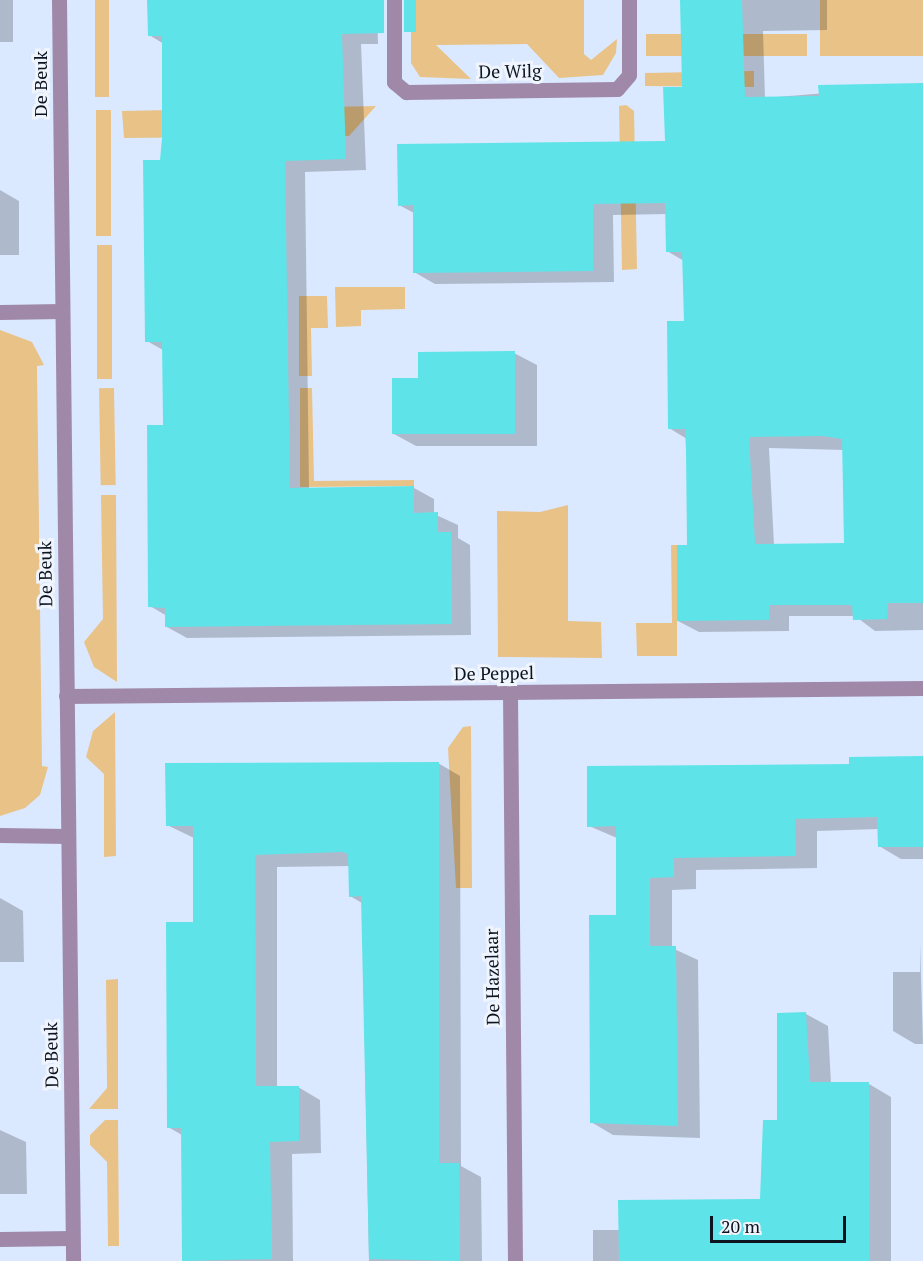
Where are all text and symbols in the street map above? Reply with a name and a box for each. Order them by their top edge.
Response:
street label: De Beuk [29,51,51,117]
street label: De Wilg [478,60,542,82]
street label: De Beuk [34,541,56,607]
street label: De Peppel [454,662,534,684]
street label: De Hazelaar [480,929,504,1025]
street label: De Beuk [40,1022,62,1088]
scale bar [713,1204,850,1242]
text: 20 m [721,1214,760,1238]

